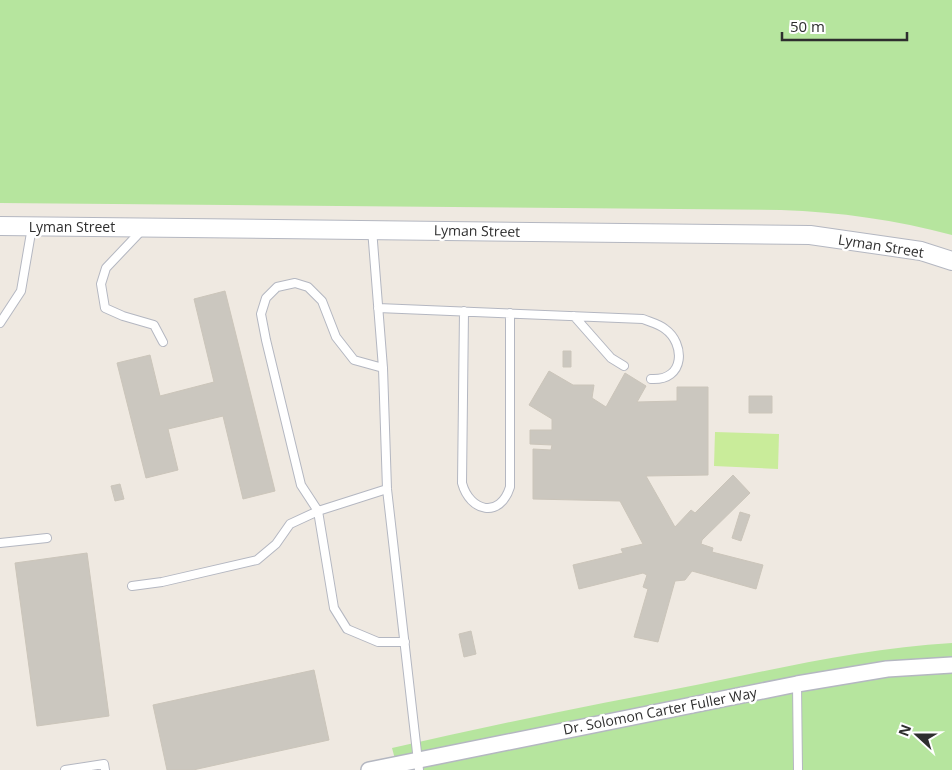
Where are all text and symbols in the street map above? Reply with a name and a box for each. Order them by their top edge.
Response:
scale bar [782,10,907,42]
text: 50 m [790,16,825,36]
street label: Lyman Street [29,217,115,236]
street label: Lyman Street [434,220,520,241]
street label: Lyman Street [837,229,925,262]
street label: Dr. Solomon Carter Fuller Way [561,682,759,739]
north arrow [892,710,942,760]
text: N [893,721,915,739]

